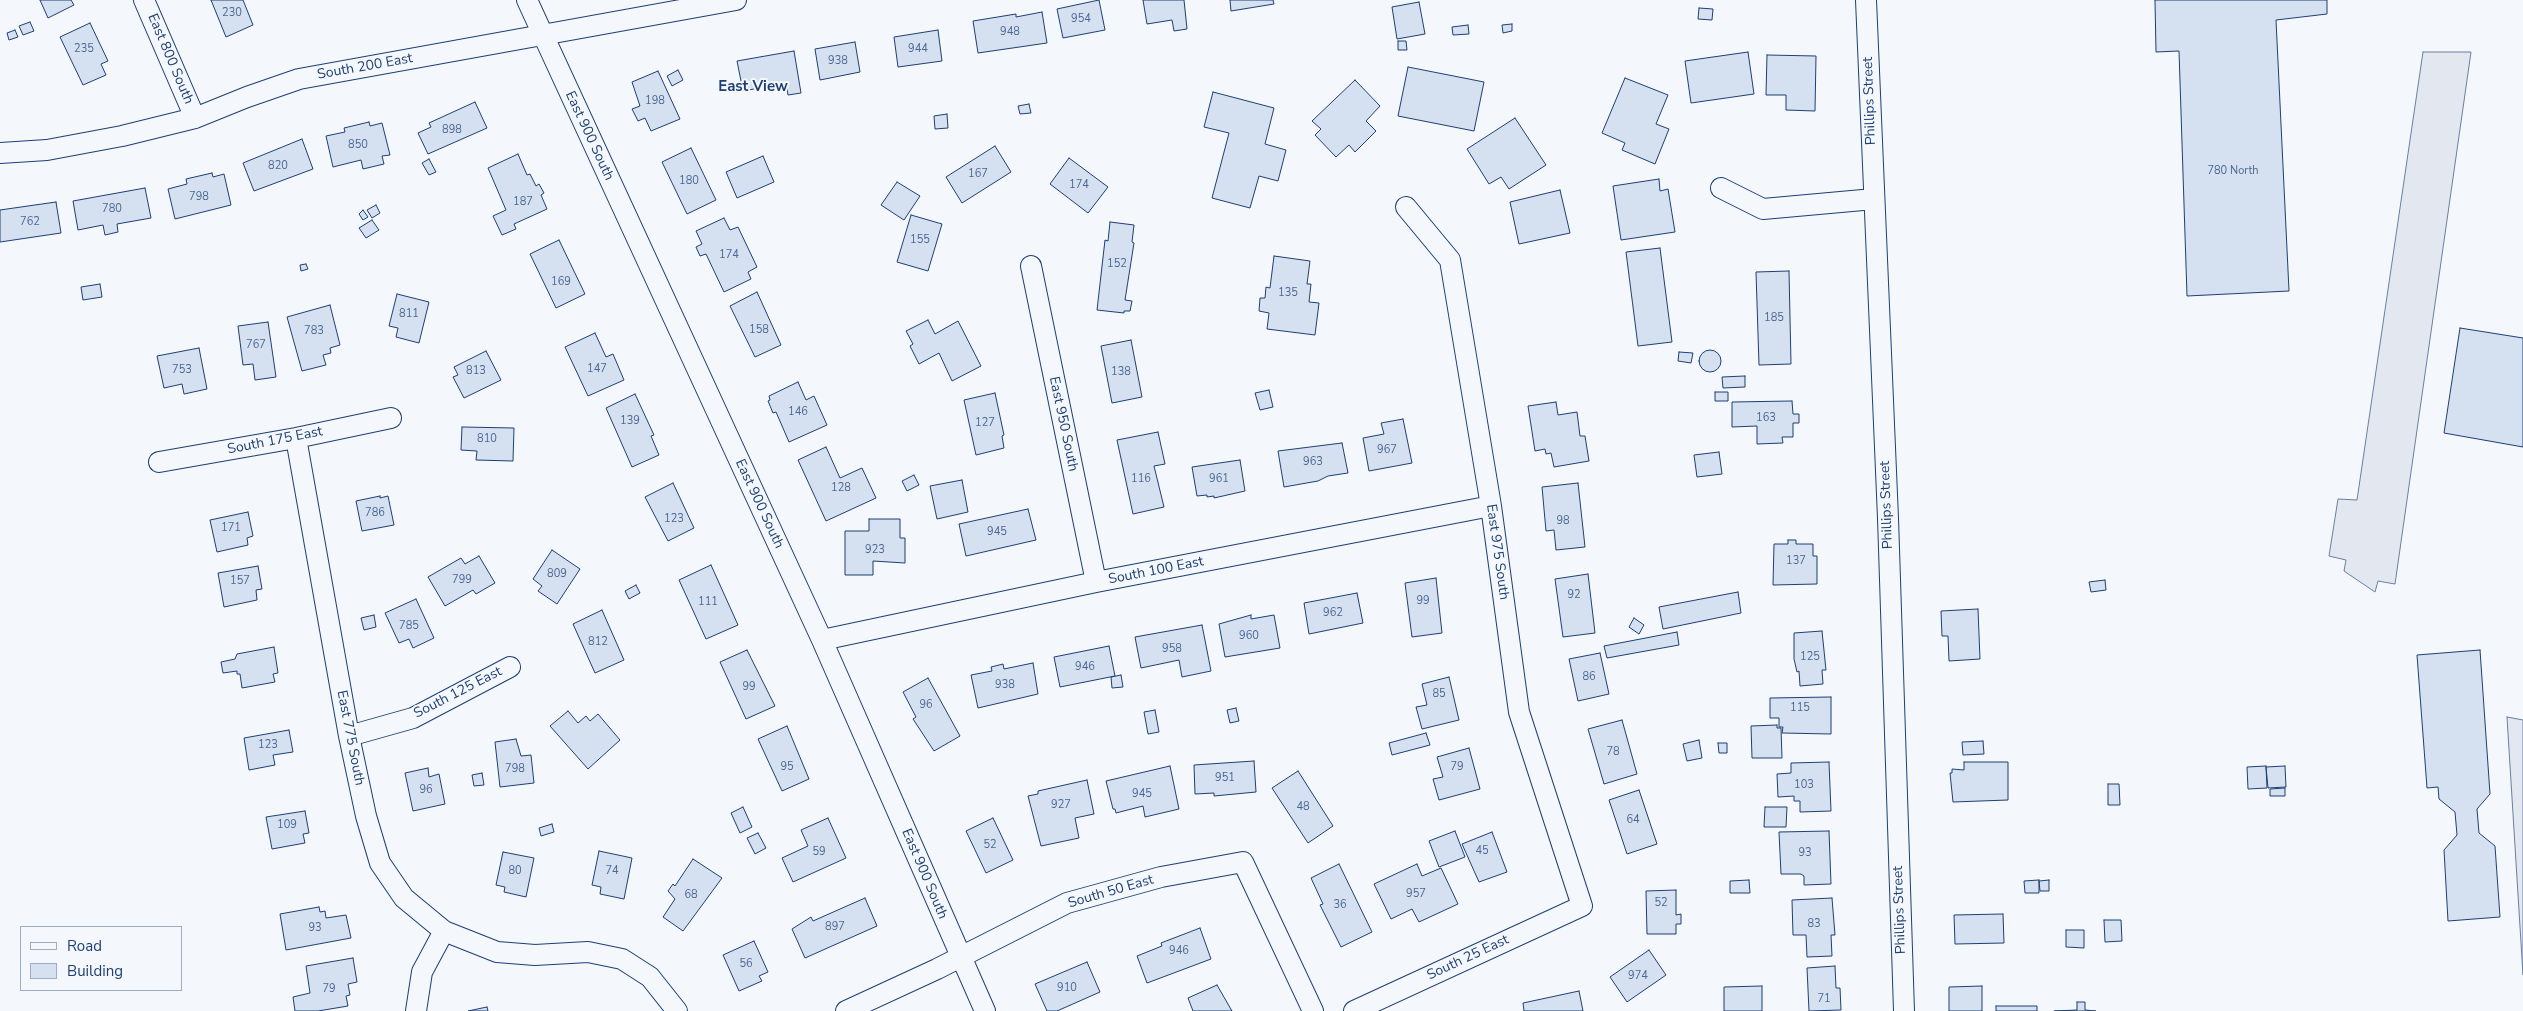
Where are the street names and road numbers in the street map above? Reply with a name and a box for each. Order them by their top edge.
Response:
street label: East 800 South [143,11,197,107]
street label: South 200 East [316,50,414,84]
street label: Phillips Street [1860,57,1880,145]
street label: East 900 South [561,89,617,183]
street label: East 950 South [1045,375,1081,473]
street label: South 175 East [226,424,324,458]
street label: East 900 South [731,457,787,551]
street label: Phillips Street [1877,461,1897,549]
street label: East 975 South [1482,503,1512,601]
street label: South 100 East [1107,554,1205,588]
street label: South 125 East [411,664,505,722]
street label: East 775 South [333,689,367,787]
street label: East 900 South [897,826,951,922]
street label: Phillips Street [1890,866,1910,954]
street label: South 50 East [1066,872,1156,912]
street label: South 25 East [1425,932,1511,984]

